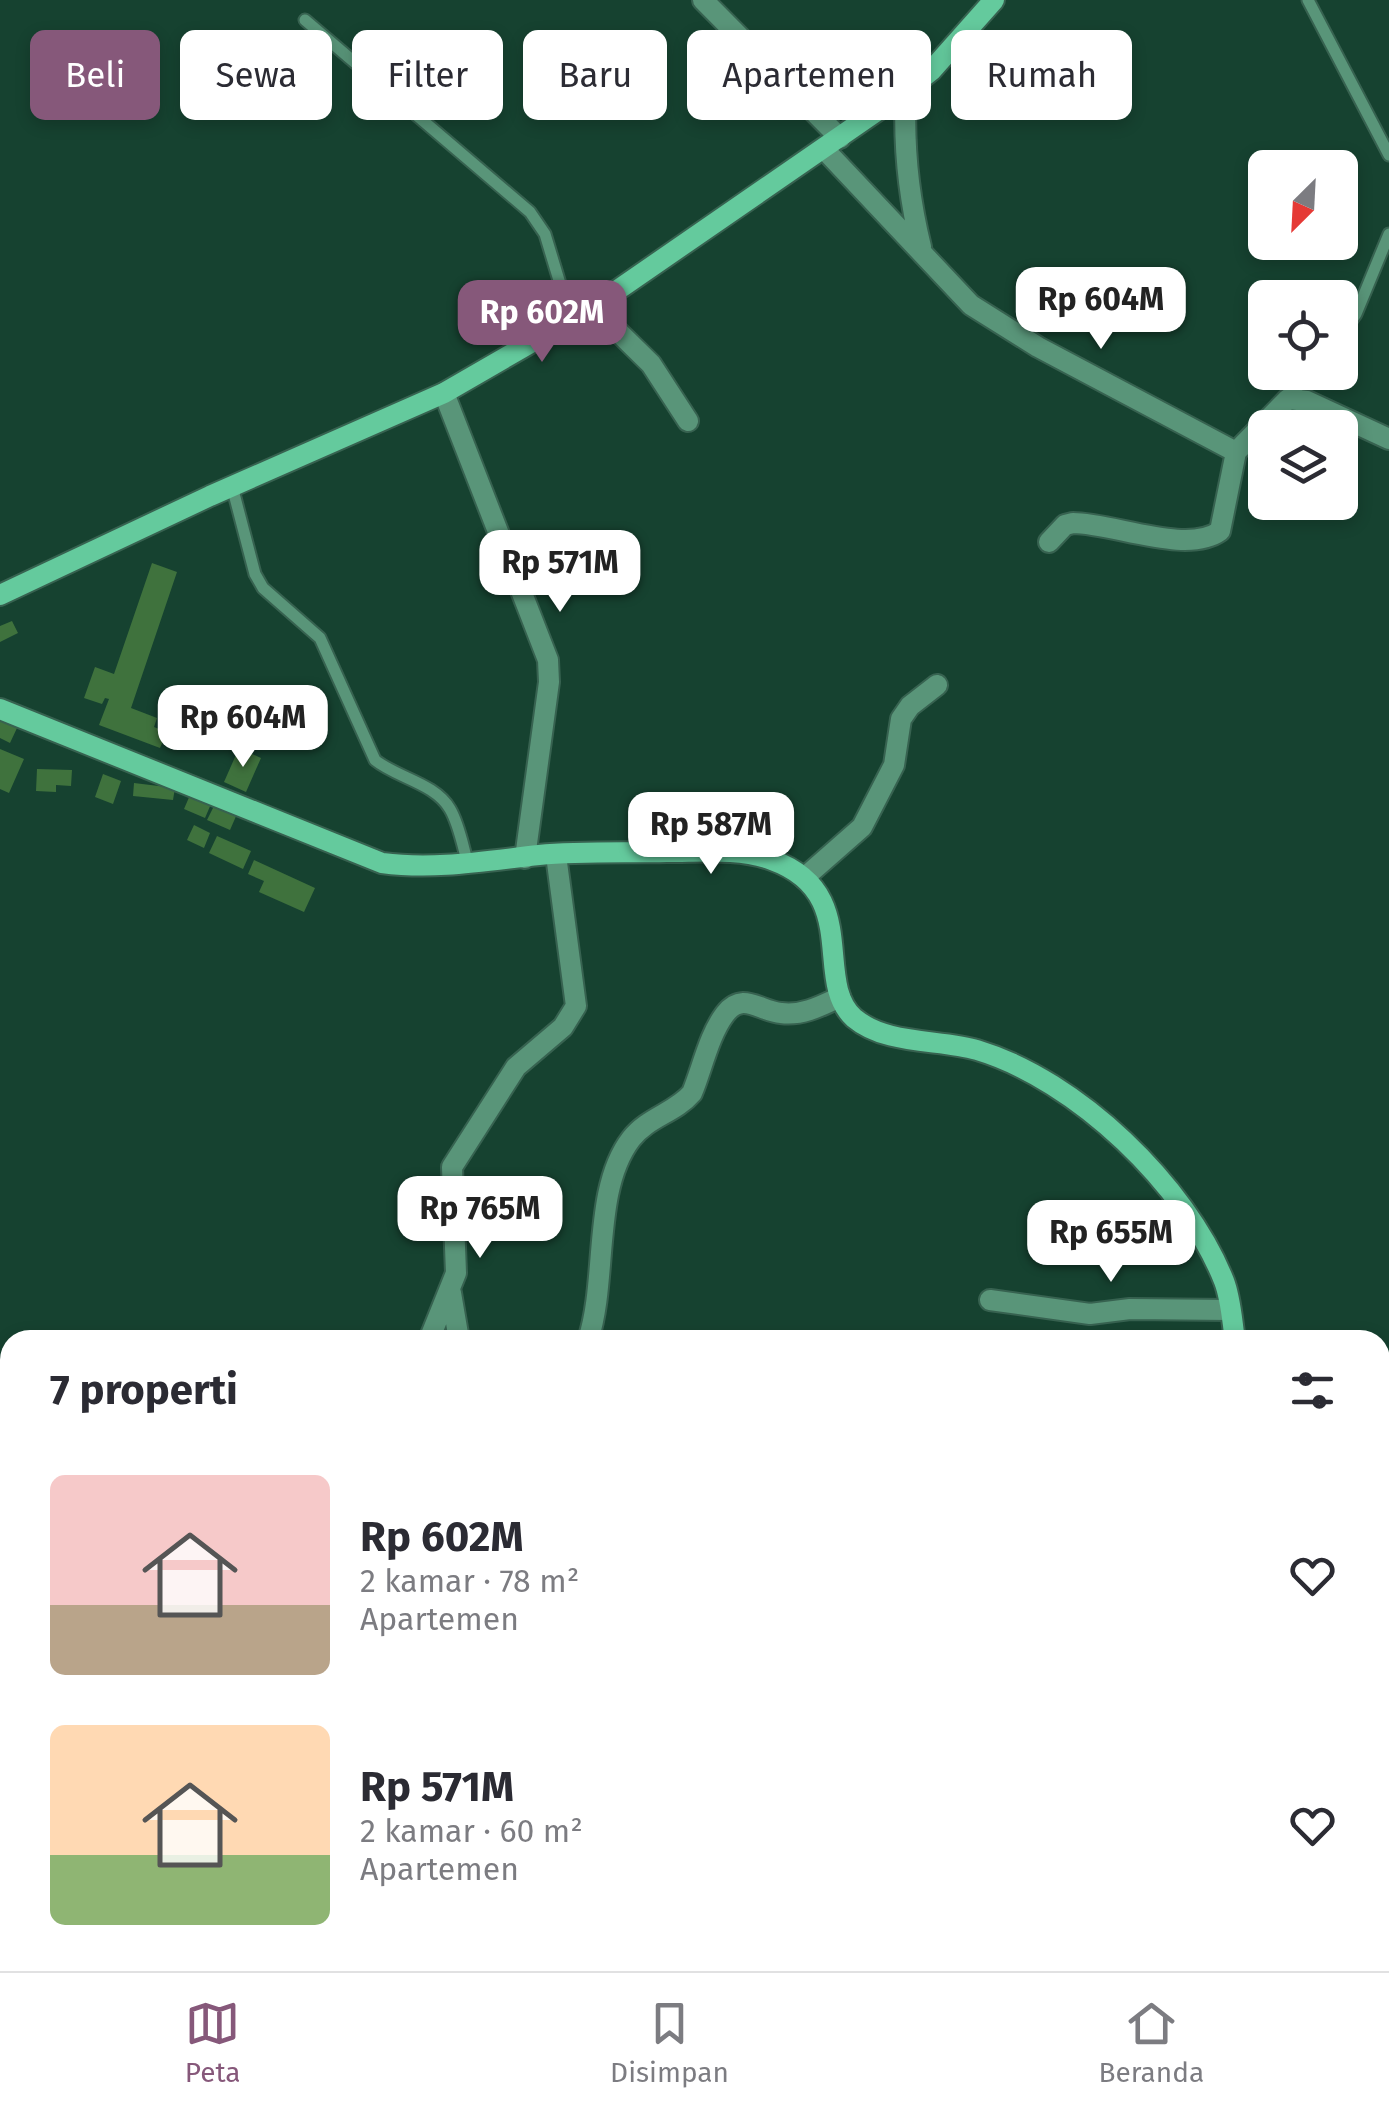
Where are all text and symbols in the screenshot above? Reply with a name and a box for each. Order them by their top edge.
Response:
chip: Beli [30,30,160,120]
chip: Sewa [180,30,332,120]
chip: Filter [352,30,503,120]
chip: Baru [523,30,667,120]
chip: Apartemen [687,30,931,120]
chip: Rumah [951,30,1132,120]
north arrow [1248,150,1358,260]
map controls [1248,150,1358,520]
pin: Rp 604M [1009,267,1193,352]
pin: Rp 602M [450,280,634,365]
text: Rp 604M [1038,280,1164,318]
button: locate [1248,280,1358,390]
text: Rp 602M [480,293,604,331]
button: layers [1248,410,1358,520]
pin: Rp 571M [468,530,652,615]
text: Rp 571M [501,543,619,581]
pin: Rp 604M [151,685,335,770]
text: Rp 604M [180,698,306,736]
pin: Rp 587M [619,792,803,877]
text: Rp 587M [650,805,772,843]
pin: Rp 765M [388,1176,572,1261]
text: Rp 765M [419,1189,541,1227]
pin: Rp 655M [1019,1200,1203,1285]
text: Rp 655M [1049,1213,1173,1251]
icon: filters [1285,1363,1340,1418]
text: 7 properti [50,1365,238,1415]
text: Rp 602M [360,1512,523,1562]
icon: home [130,1515,250,1635]
icon: heart [1285,1548,1340,1603]
text: 2 kamar · 78 m² [360,1562,579,1600]
text: Apartemen [360,1600,519,1638]
text: Rp 571M [360,1762,514,1812]
icon: home [130,1765,250,1885]
icon: heart [1285,1798,1340,1853]
text: 2 kamar · 60 m² [360,1812,583,1850]
text: Apartemen [360,1850,519,1888]
tab: Peta [185,1996,241,2089]
tab: Disimpan [610,1996,729,2089]
tab: Beranda [1098,1996,1204,2089]

